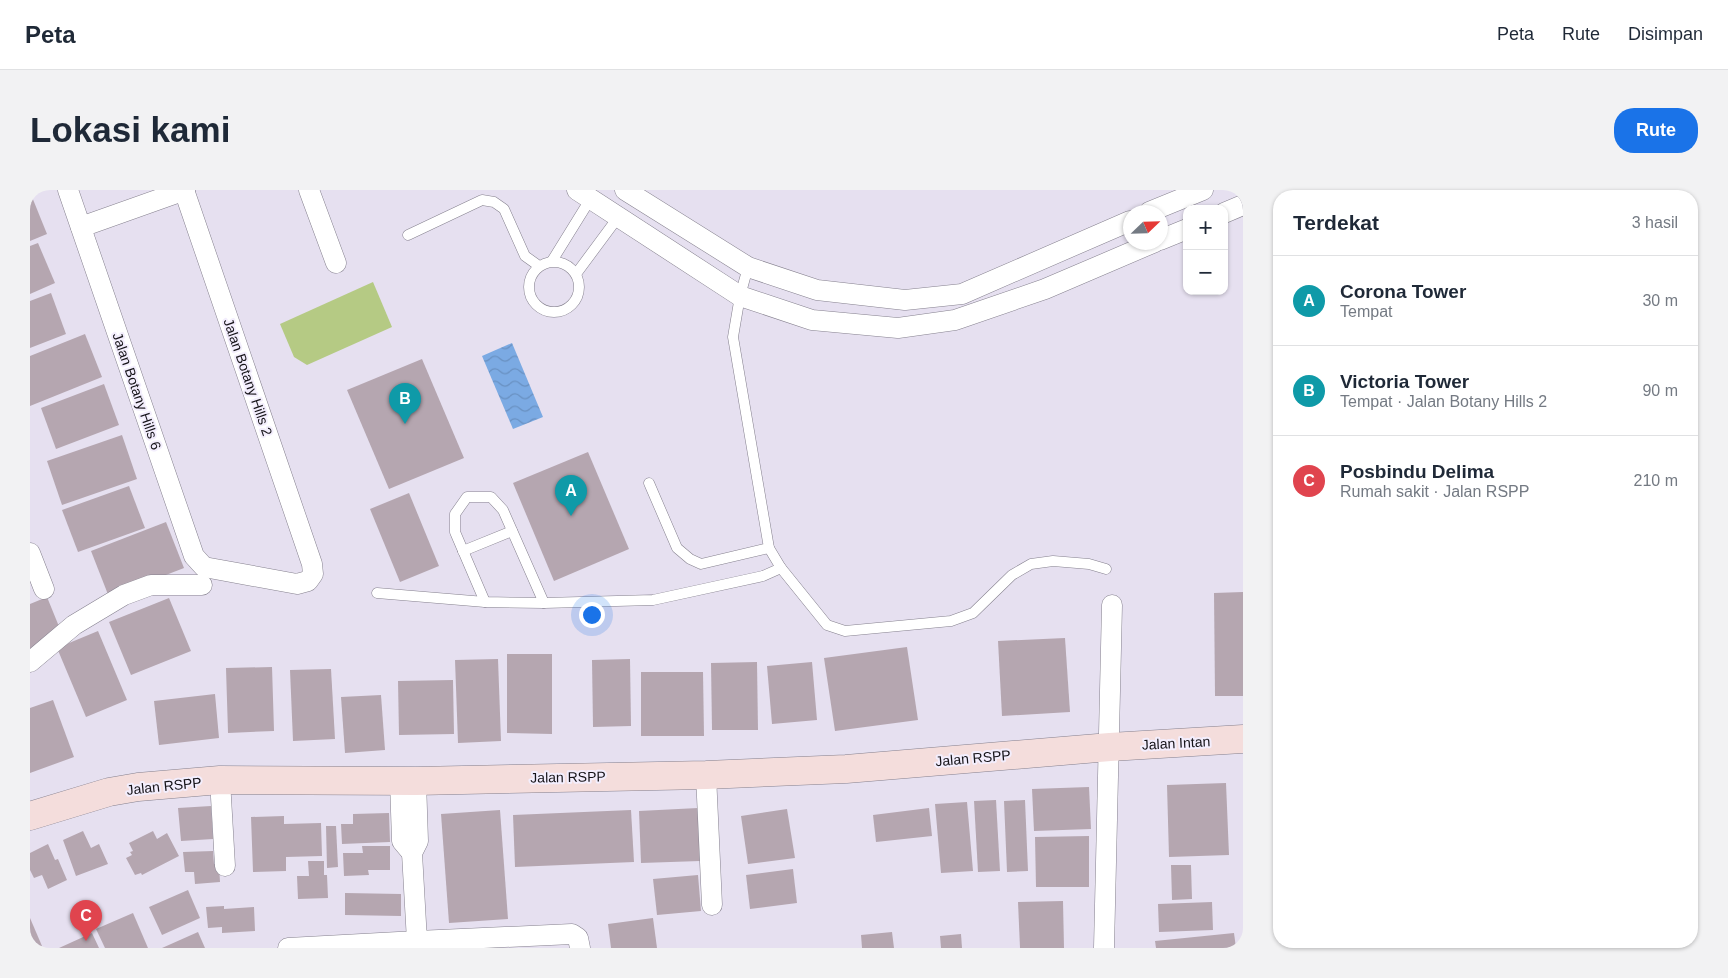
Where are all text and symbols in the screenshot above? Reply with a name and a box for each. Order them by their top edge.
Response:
text: Peta [25,21,76,48]
text: Peta [1497,24,1534,44]
text: Rute [1562,24,1600,44]
text: Disimpan [1628,24,1703,44]
button: Rute [1614,108,1698,153]
text: Lokasi kami [30,110,230,149]
north arrow [1123,205,1168,250]
map controls [1183,205,1228,295]
button: + [1183,205,1228,250]
text: Terdekat [1293,211,1379,234]
text: 3 hasil [1632,214,1678,231]
button: − [1183,250,1228,295]
text: Corona Tower [1340,281,1466,302]
text: A [1303,292,1315,309]
text: 30 m [1642,292,1678,309]
text: Tempat [1340,303,1392,320]
street label: Jalan Botany Hills 2 [220,316,276,438]
street label: Jalan Botany Hills 6 [109,330,165,452]
text: Victoria Tower [1340,371,1469,392]
text: B [1303,382,1315,399]
text: 90 m [1642,382,1678,399]
pin: B [389,383,421,424]
text: Tempat · Jalan Botany Hills 2 [1340,393,1547,410]
text: Posbindu Delima [1340,461,1494,482]
text: C [1303,472,1315,489]
text: 210 m [1634,472,1678,489]
pin: A [555,475,587,516]
text: Rumah sakit · Jalan RSPP [1340,483,1529,500]
your location [579,602,605,628]
street label: Jalan Intan [1141,733,1211,753]
street label: Jalan RSPP [935,747,1011,769]
street label: Jalan RSPP [530,768,606,786]
street label: Jalan RSPP [126,774,202,798]
pin: C [70,900,102,941]

